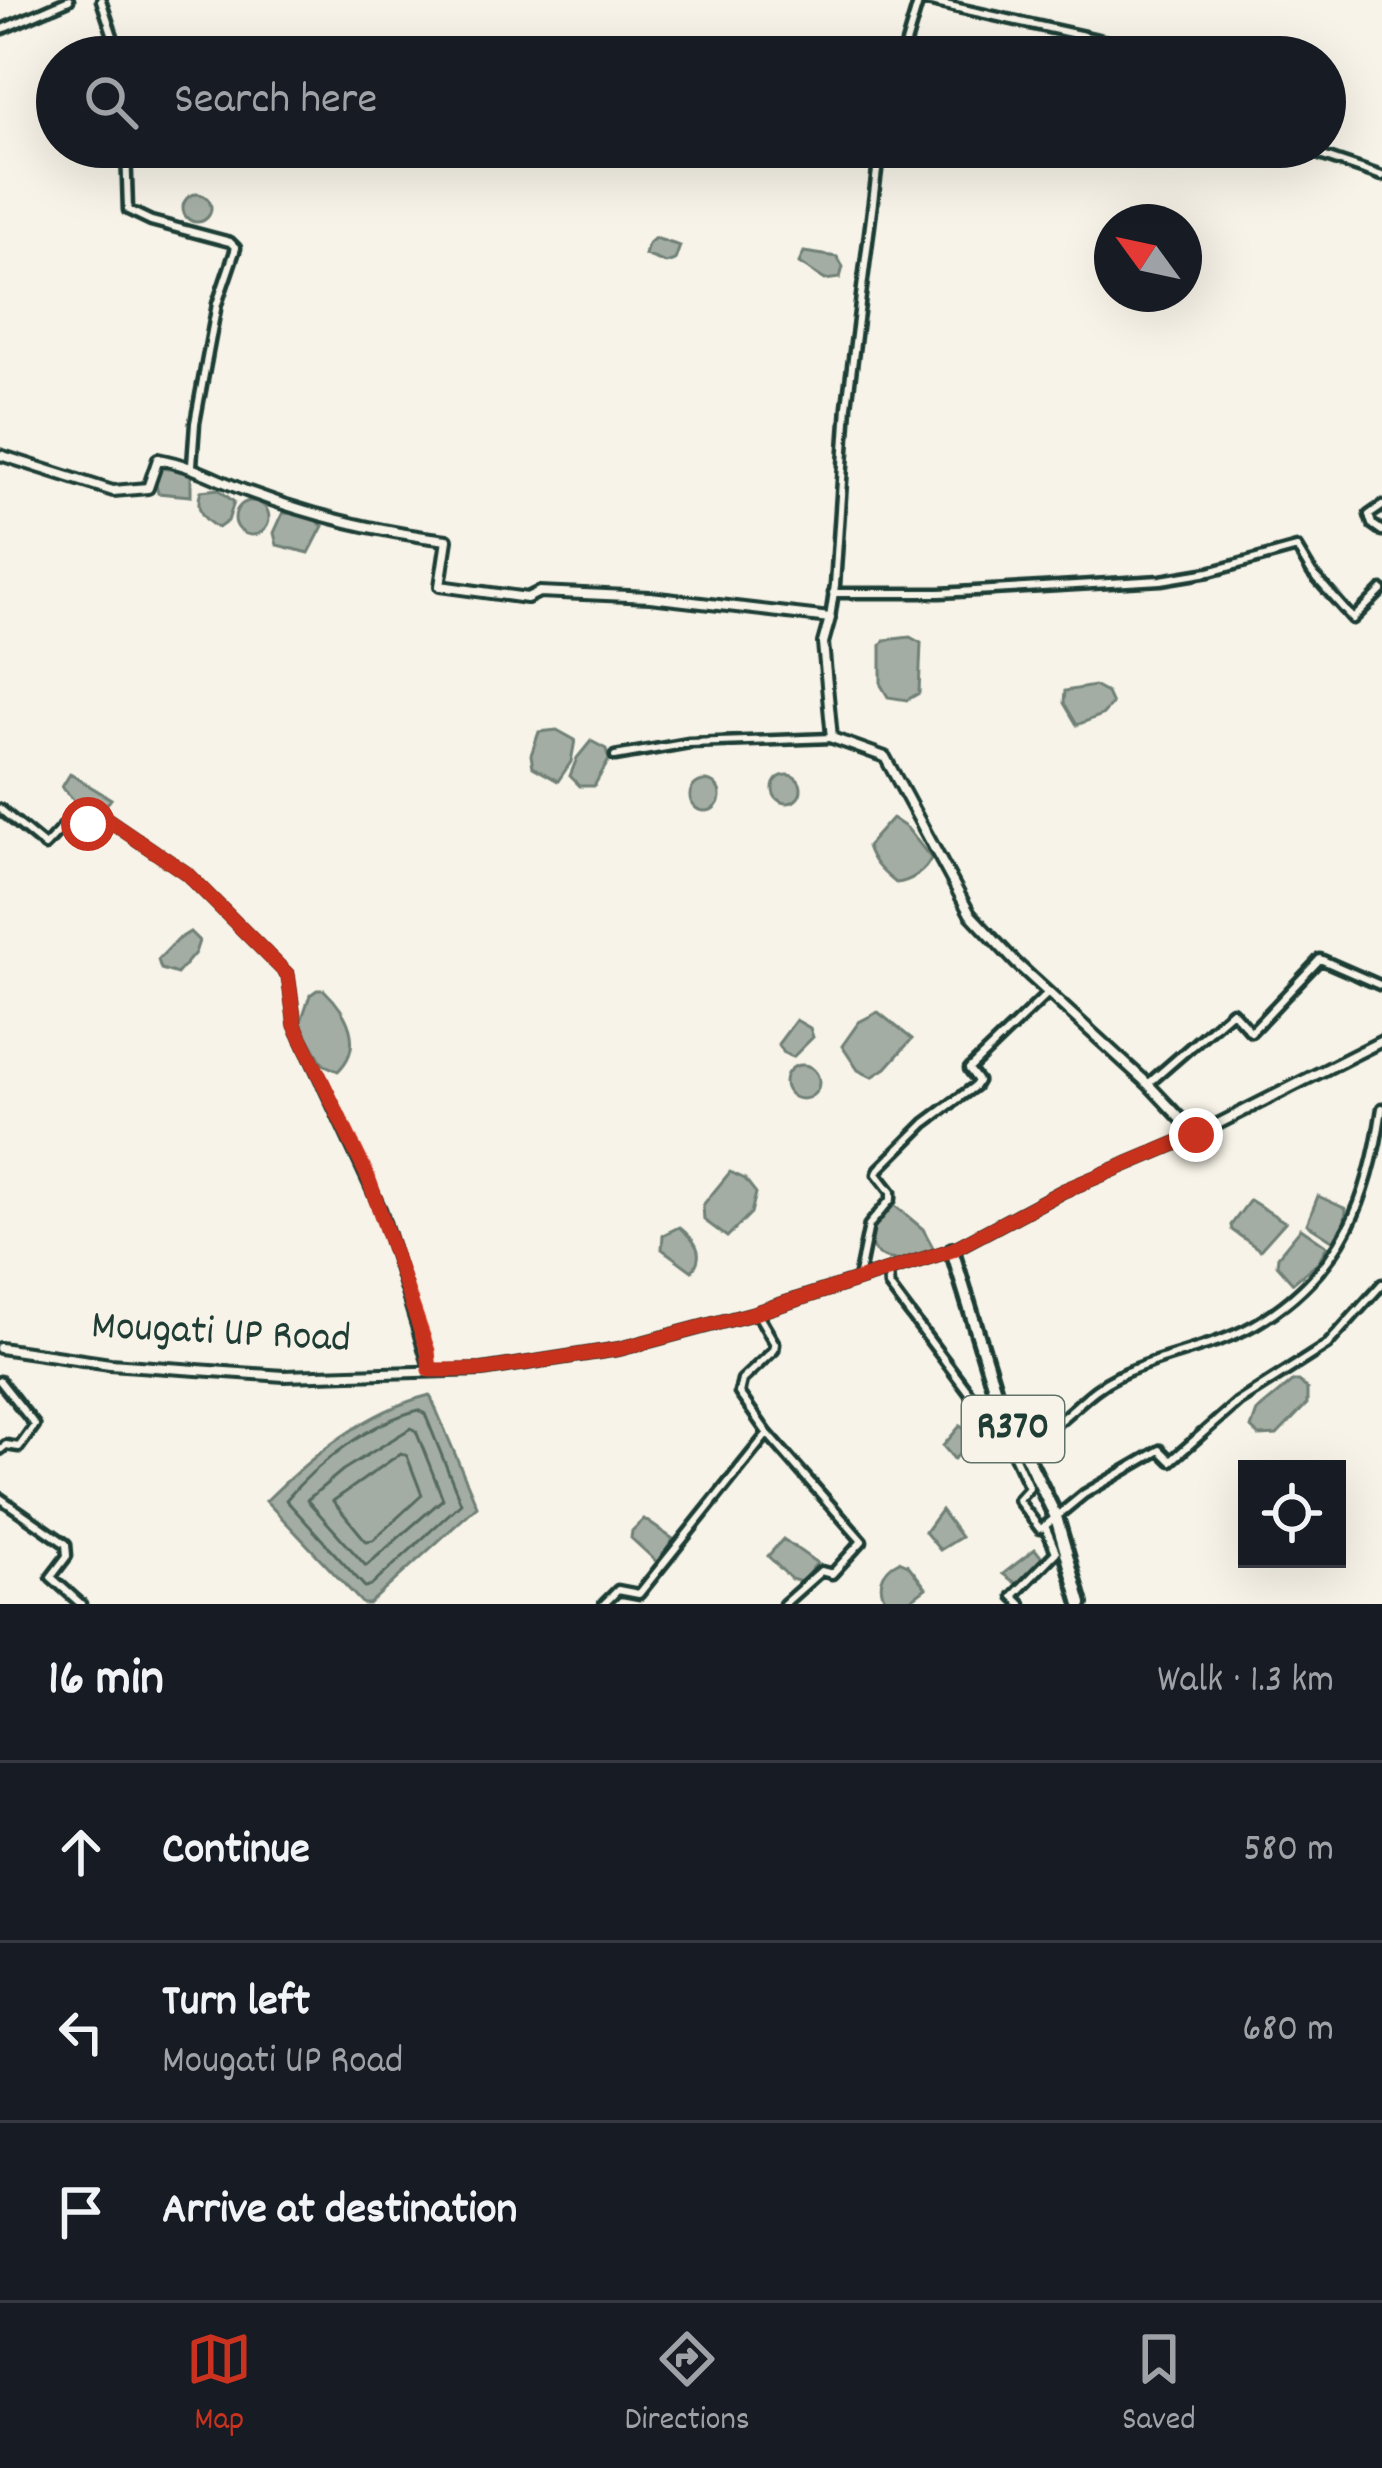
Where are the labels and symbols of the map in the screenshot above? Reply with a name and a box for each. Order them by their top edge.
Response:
north arrow [1094,204,1202,312]
route start [61,797,115,851]
route end [1169,1108,1223,1162]
street label: Mougati UP Road [90,1298,352,1372]
road number: R370 [962,1396,1064,1462]

